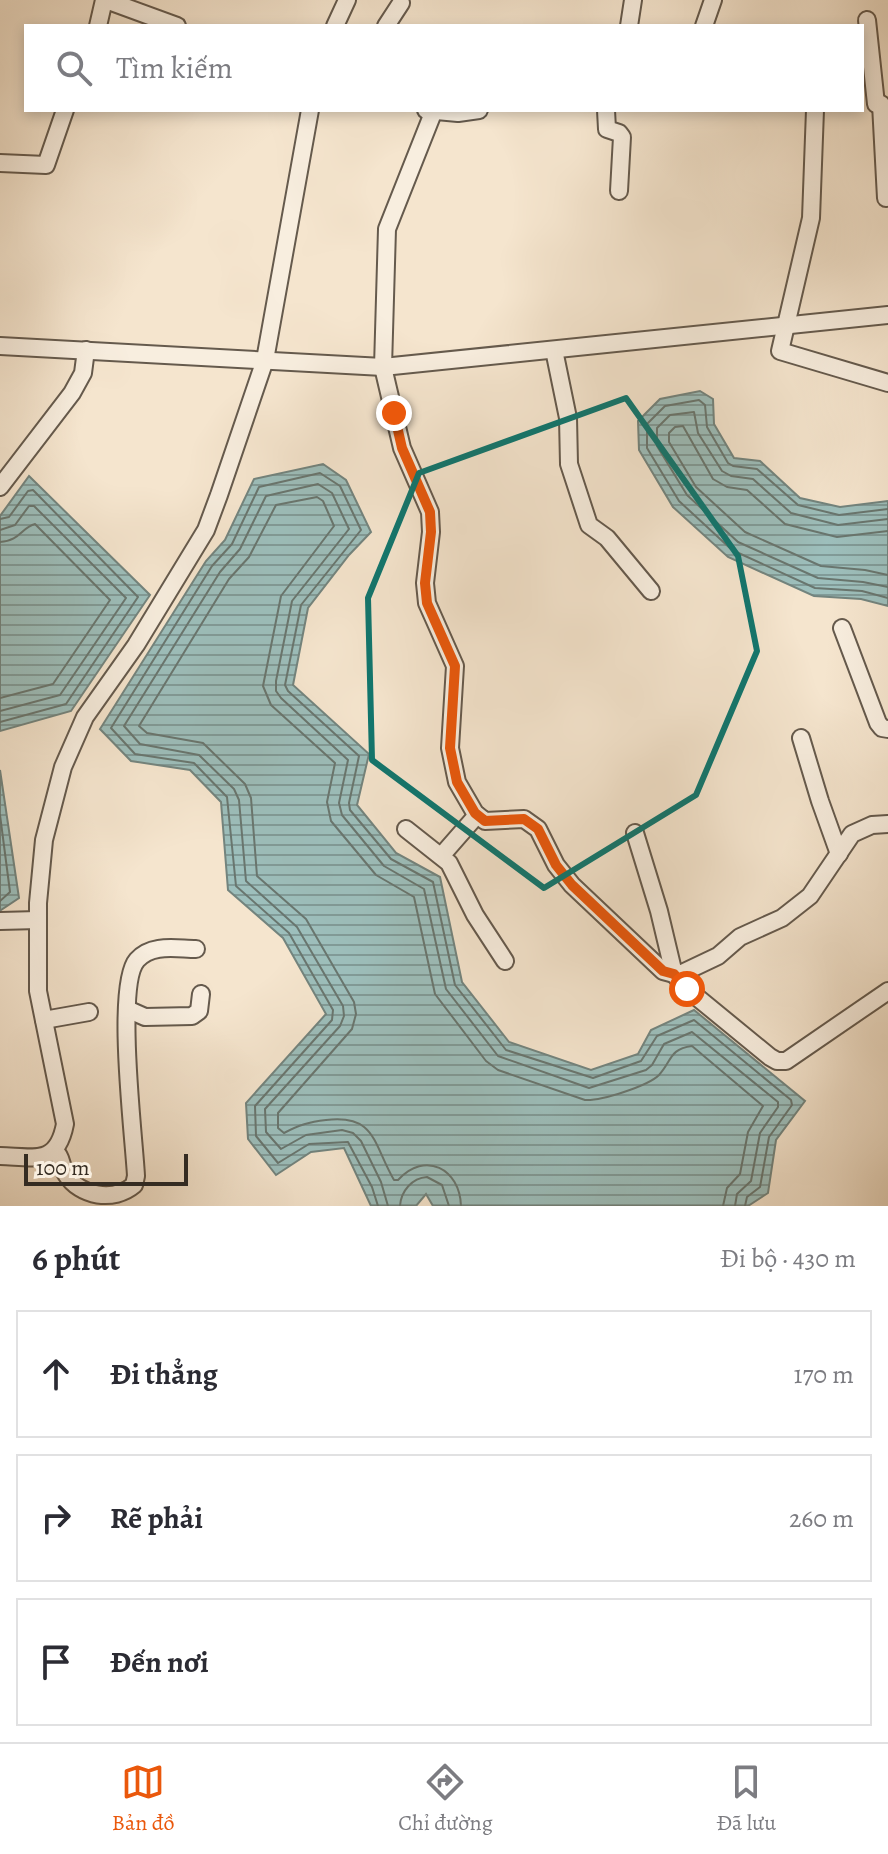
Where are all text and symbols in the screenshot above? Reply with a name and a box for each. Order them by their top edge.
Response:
search box [24,24,864,112]
icon: search [52,46,96,90]
text: Tìm kiếm [116,48,233,88]
route end [376,395,412,431]
route start [669,971,705,1007]
scale bar [24,1150,188,1186]
text: 100 m [36,1153,90,1183]
text: 6 phút [32,1235,120,1282]
text: Đi bộ · 430 m [720,1241,856,1276]
icon: ahead [34,1352,78,1396]
text: Đi thẳng [110,1354,218,1394]
text: 170 m [794,1357,854,1392]
icon: right [34,1496,78,1540]
text: Rẽ phải [110,1498,203,1538]
text: 260 m [789,1501,854,1536]
icon: arrive [34,1640,78,1684]
text: Đến nơi [110,1642,209,1682]
tab: Bản đồ [112,1760,174,1838]
tab: Chỉ đường [398,1760,493,1838]
tab: Đã lưu [716,1760,776,1838]

